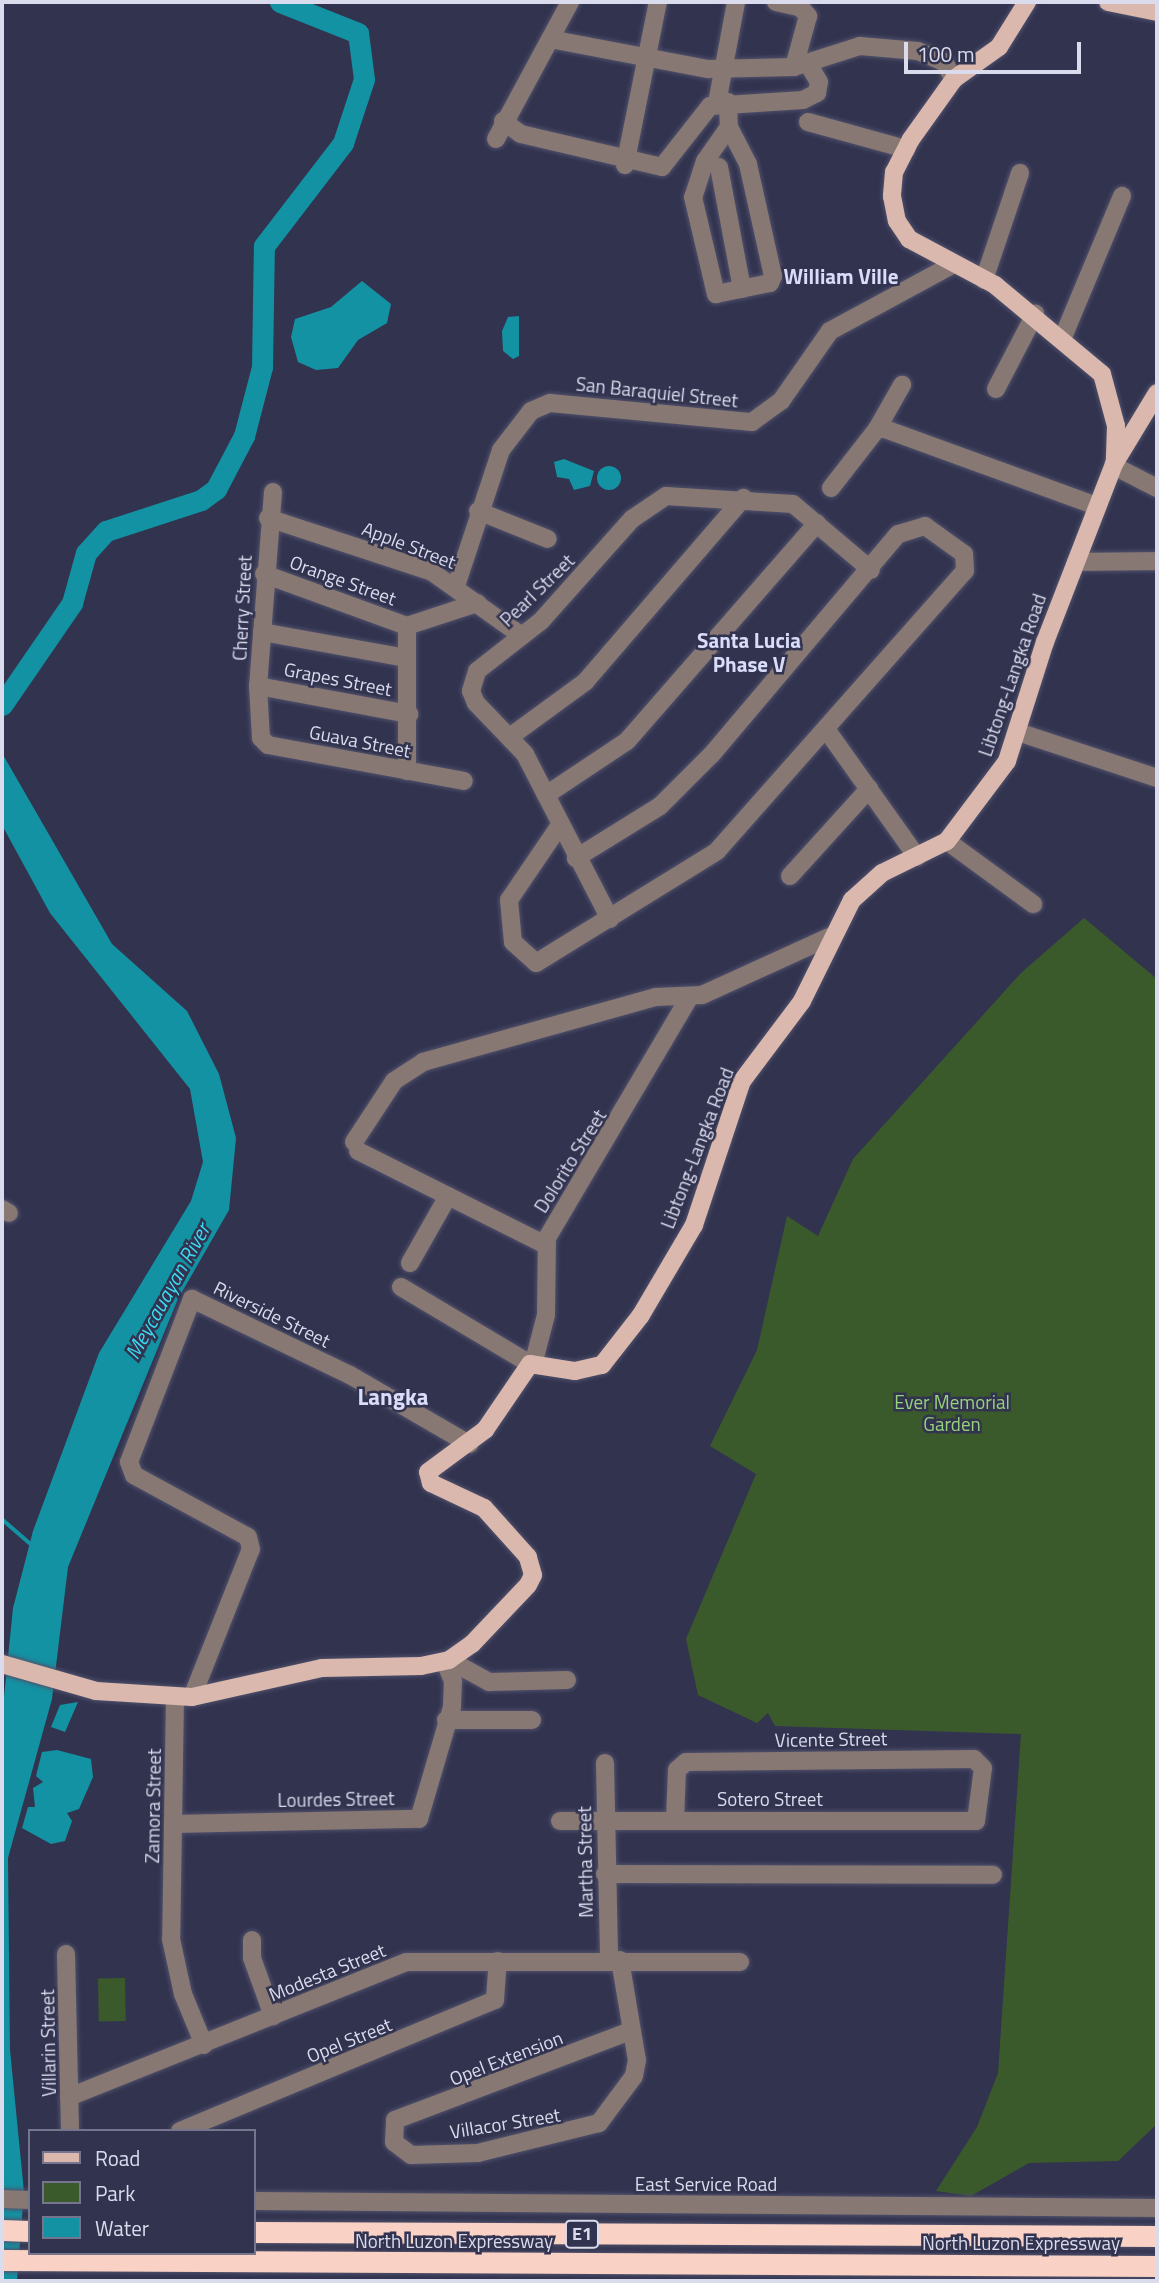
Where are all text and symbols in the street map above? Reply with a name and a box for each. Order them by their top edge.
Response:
scale bar [907,28,1084,72]
text: 100 m [917,38,974,70]
district label: William Ville [784,263,898,289]
street label: San Baraquiel Street [575,372,739,412]
street label: Apple Street [359,517,459,573]
street label: Pearl Street [495,549,579,631]
street label: Orange Street [287,550,399,610]
street label: Cherry Street [228,555,256,661]
street label: Libtong-Langka Road [973,591,1051,759]
district label: Santa Lucia Phase V [697,627,801,677]
street label: Grapes Street [282,657,394,701]
street label: Guava Street [307,720,413,762]
street label: Libtong-Langka Road [656,1064,738,1232]
street label: Dolorito Street [529,1105,611,1217]
water label: Meycauayan River [119,1219,215,1363]
street label: Riverside Street [210,1276,334,1352]
district label: Langka [357,1383,429,1411]
park label: Ever Memorial Garden [894,1391,1010,1435]
street label: Vicente Street [775,1727,887,1751]
street label: Zamora Street [141,1748,165,1864]
street label: Lourdes Street [277,1787,395,1811]
street label: Sotero Street [717,1788,823,1810]
street label: Martha Street [573,1806,597,1918]
street label: Modesta Street [265,1938,389,2006]
street label: Villarin Street [36,1989,60,2097]
street label: Opel Street [303,2013,395,2067]
street label: Opel Extension [446,2026,566,2090]
street label: Villacor Street [448,2103,562,2143]
legend [28,2129,256,2255]
text: Road [95,2142,140,2174]
street label: East Service Road [635,2173,777,2195]
text: Park [95,2177,135,2209]
text: Water [95,2212,149,2244]
road number: E1 [564,2220,600,2248]
street label: North Luzon Expressway [355,2230,553,2252]
street label: North Luzon Expressway [922,2232,1120,2254]

